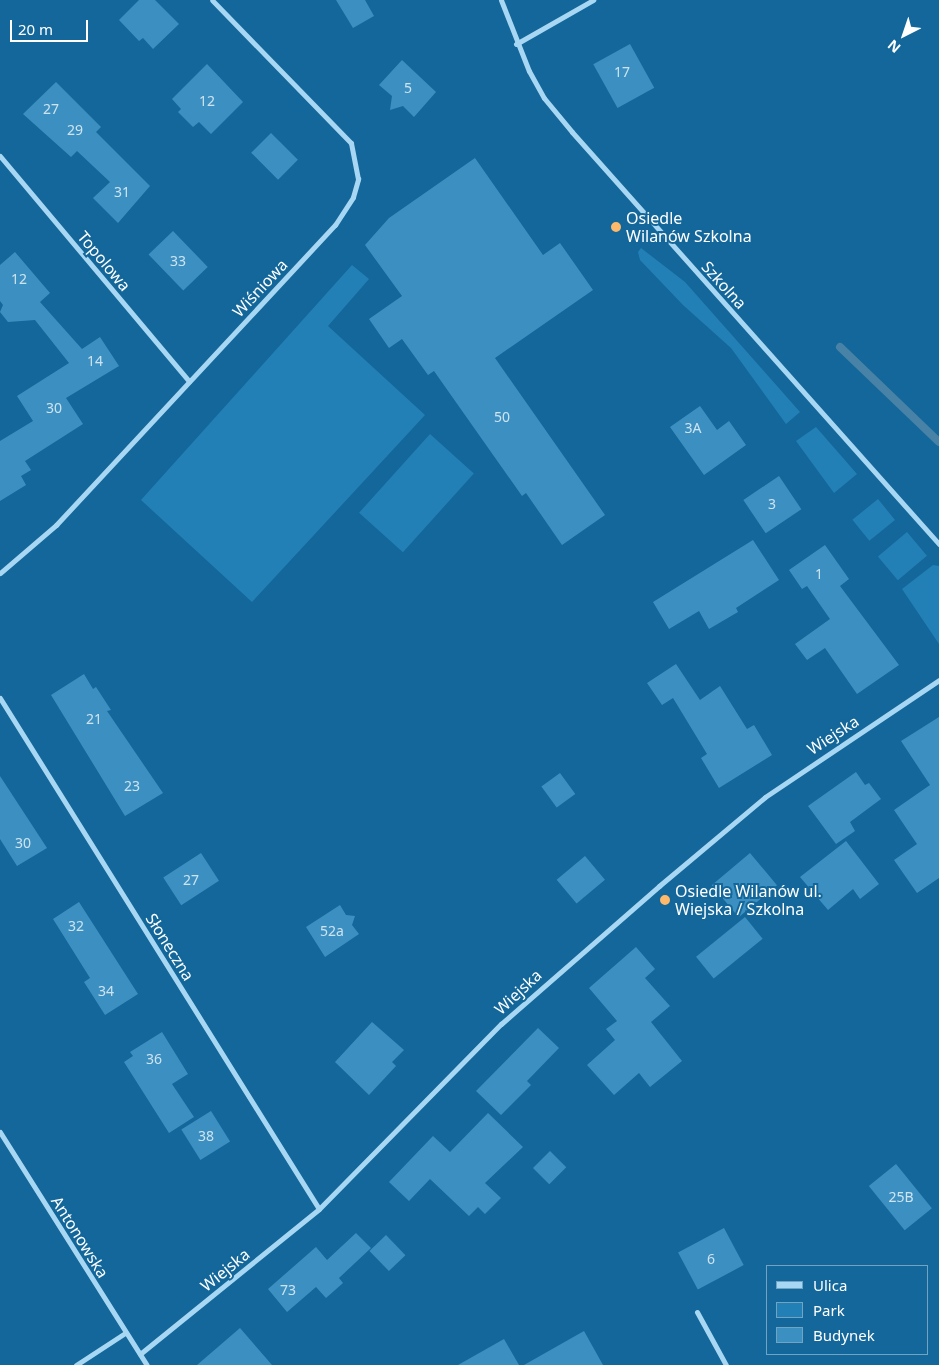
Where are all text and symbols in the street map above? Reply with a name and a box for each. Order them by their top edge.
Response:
scale bar [12,10,90,42]
north arrow [879,10,929,60]
text: 20 m [18,19,53,39]
text: N [883,36,904,58]
house number: 17 [614,64,630,80]
house number: 5 [404,80,412,96]
house number: 12 [199,93,215,109]
house number: 27 [43,101,59,117]
house number: 29 [67,122,83,138]
house number: 31 [114,184,130,200]
place label: Osiedle Wilanów Szkolna [626,208,752,246]
marker: Osiedle Wilanów Szkolna [610,221,622,233]
street label: Topolowa [74,227,134,295]
house number: 33 [170,253,186,269]
street label: Wiśniowa [229,255,291,321]
street label: Szkolna [698,257,750,313]
house number: 12 [11,271,27,287]
house number: 14 [87,353,103,369]
house number: 30 [46,400,62,416]
house number: 50 [494,409,510,425]
house number: 3A [685,420,701,436]
house number: 3 [768,496,776,512]
house number: 1 [815,566,823,582]
house number: 21 [86,711,102,727]
street label: Wiejska [804,711,862,759]
house number: 23 [124,778,140,794]
house number: 30 [15,835,31,851]
house number: 27 [183,872,199,888]
place label: Osiedle Wilanów ul. Wiejska / Szkolna [675,881,822,919]
marker: Osiedle Wilanów ul. Wiejska / Szkolna [659,894,671,906]
street label: Słoneczna [142,910,198,984]
house number: 32 [68,918,84,934]
house number: 52a [320,923,344,939]
street label: Wiejska [490,965,546,1019]
house number: 34 [98,983,114,999]
house number: 36 [146,1051,162,1067]
house number: 38 [198,1128,214,1144]
house number: 25B [888,1189,914,1205]
street label: Antonowska [47,1193,113,1281]
street label: Wiejska [197,1244,253,1296]
house number: 6 [707,1251,715,1267]
legend [766,1265,929,1355]
text: Ulica [813,1275,847,1295]
house number: 73 [280,1282,296,1298]
text: Park [813,1300,845,1320]
text: Budynek [813,1325,875,1345]

